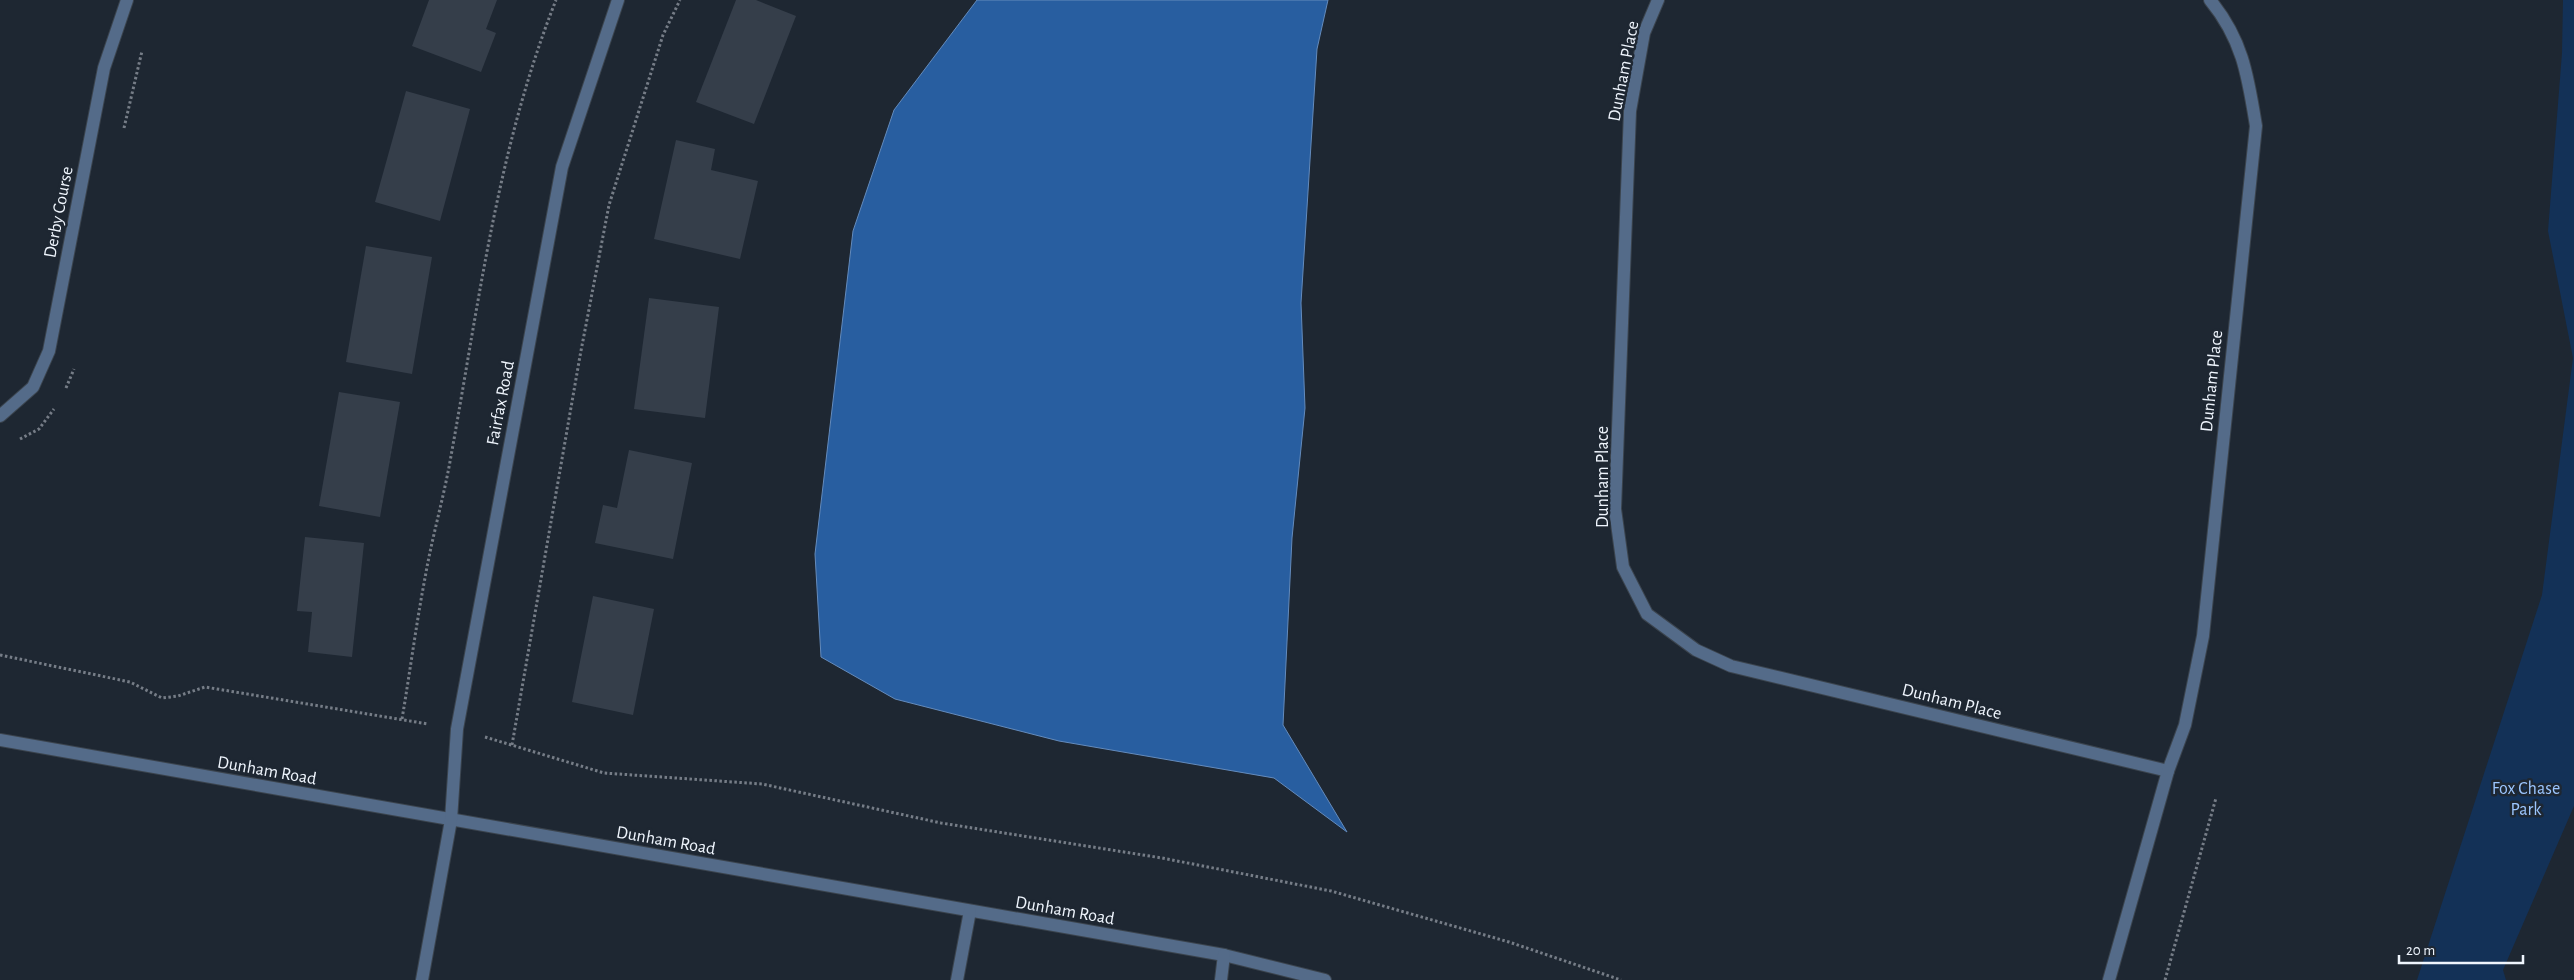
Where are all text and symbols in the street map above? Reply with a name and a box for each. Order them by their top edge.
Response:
street label: Dunham Place [1605,19,1643,123]
street label: Derby Course [41,165,77,260]
street label: Dunham Place [2198,329,2226,433]
street label: Fairfax Road [484,359,518,447]
street label: Dunham Place [1594,426,1612,528]
street label: Dunham Place [1900,681,2003,723]
street label: Dunham Road [216,753,318,789]
park label: Fox Chase Park [2492,780,2560,819]
street label: Dunham Road [615,823,717,859]
street label: Dunham Road [1014,893,1116,929]
scale bar [2399,932,2523,964]
text: 20 m [2406,943,2435,958]

